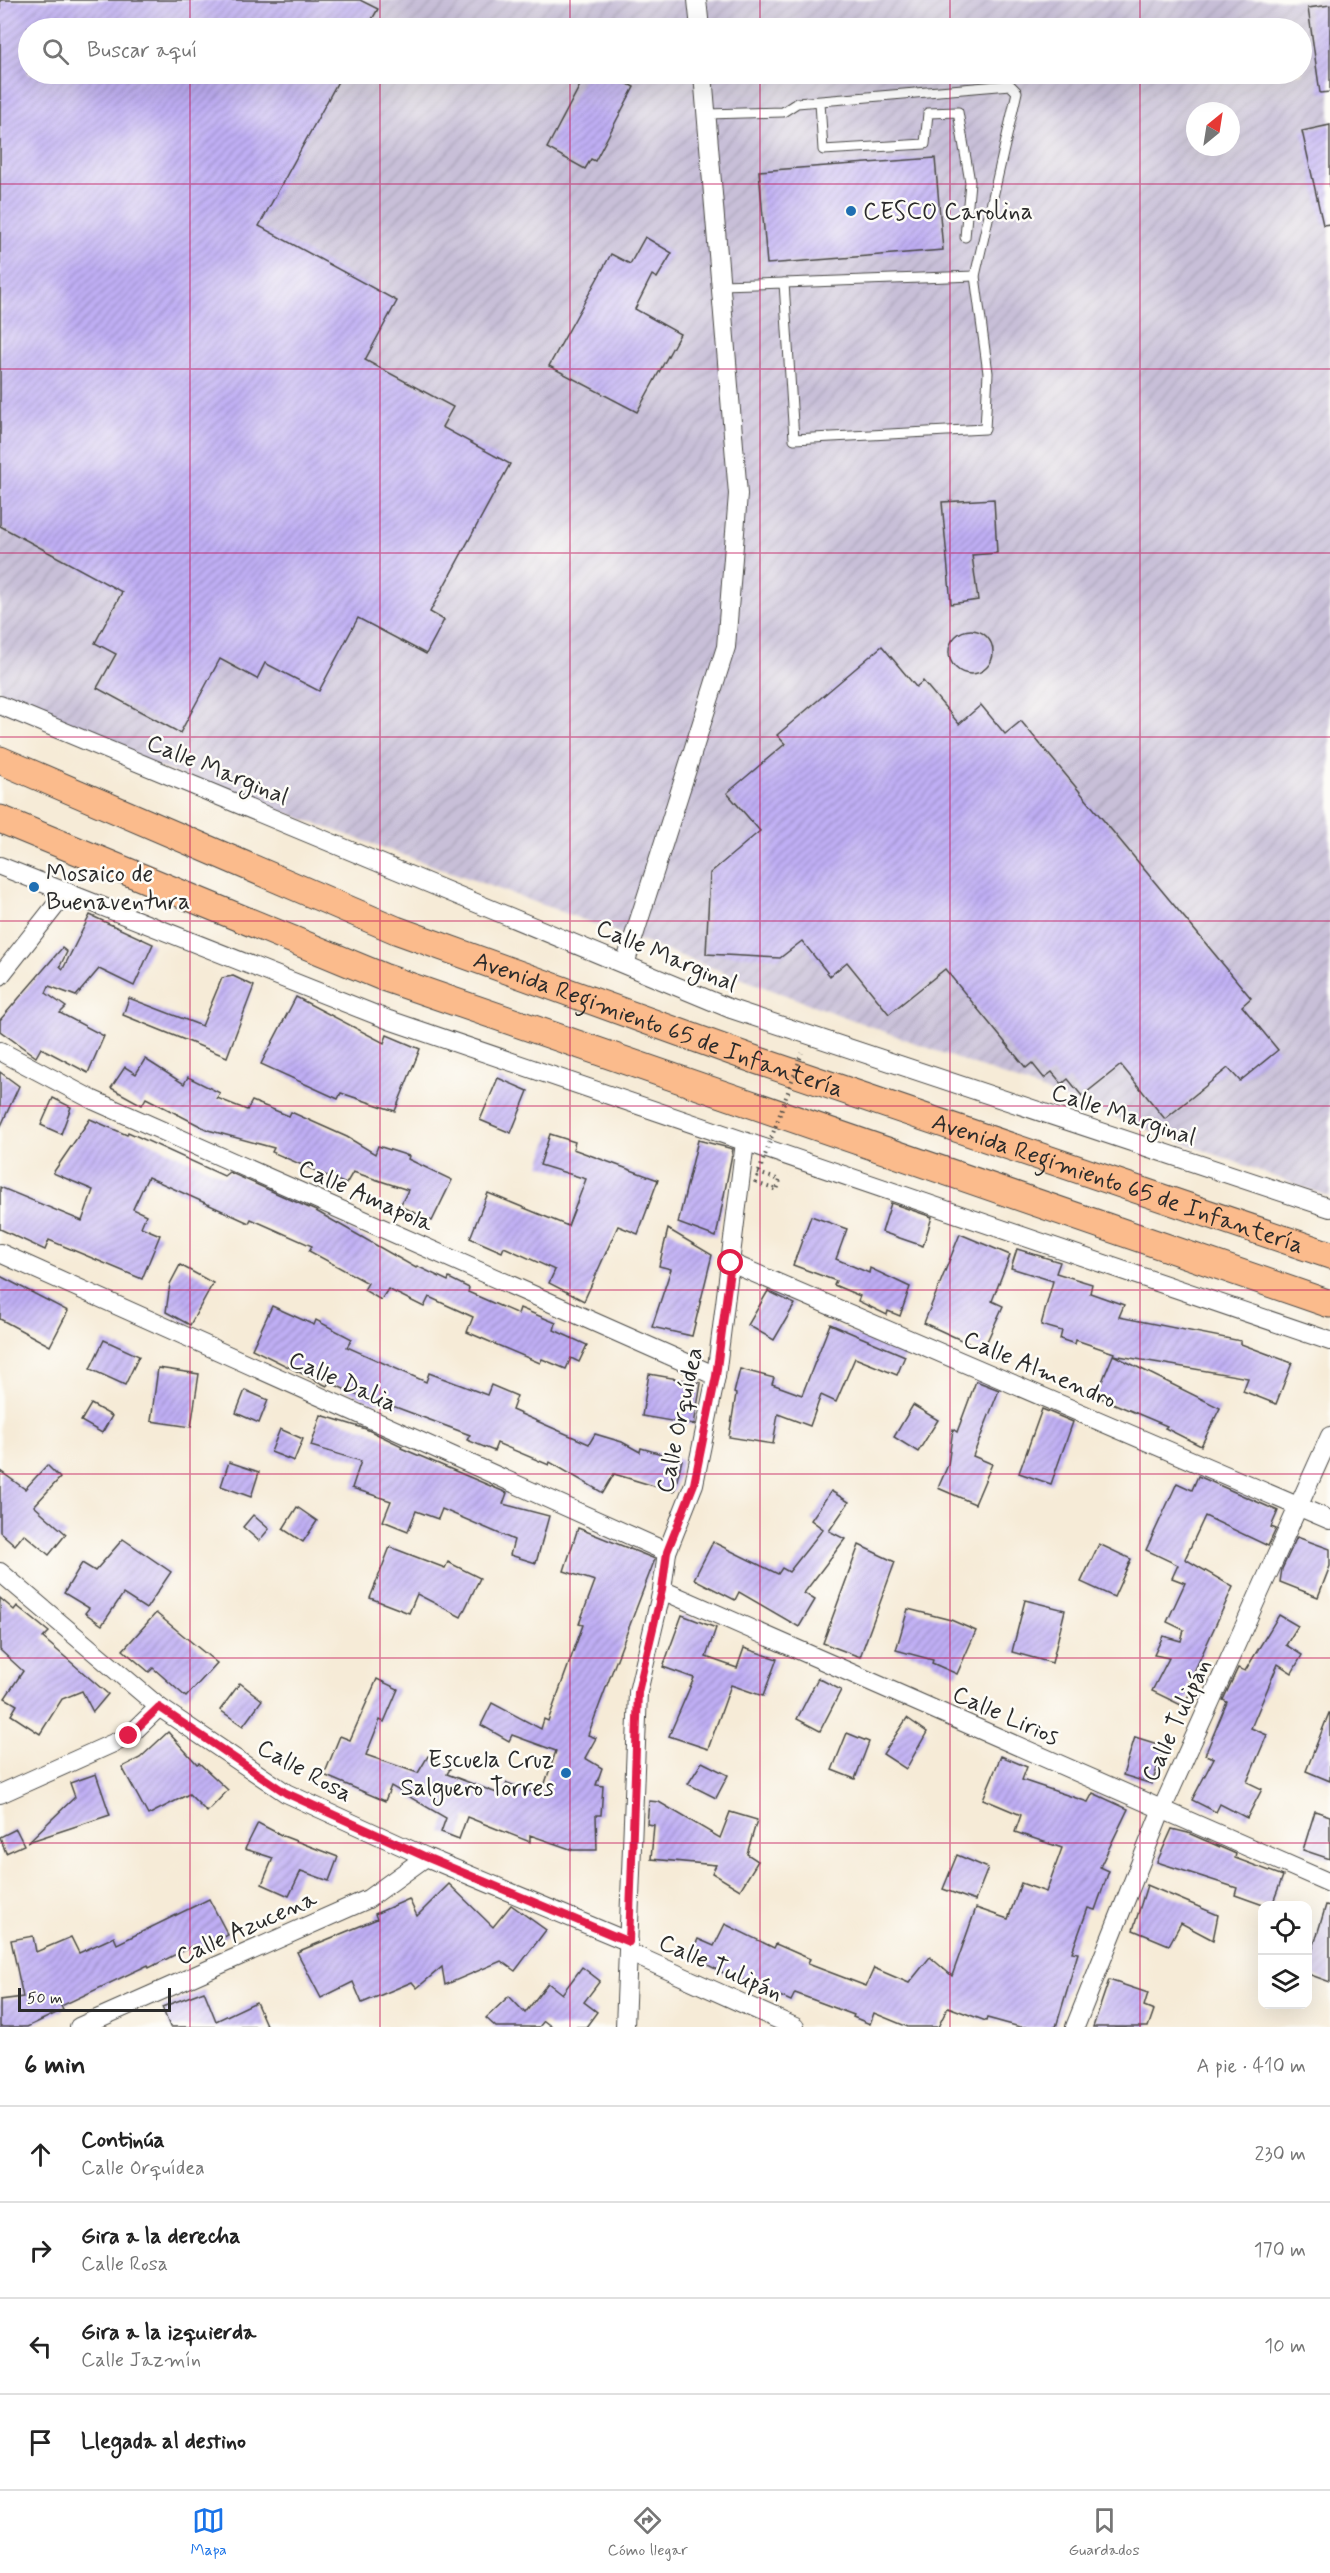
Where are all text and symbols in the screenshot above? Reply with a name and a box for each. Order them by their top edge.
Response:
search box [18,18,1312,84]
icon: search [39,35,72,68]
text: Buscar aquí [87,37,198,65]
north arrow [1186,102,1240,156]
place label: CESCO Carolina [863,197,1033,228]
marker: CESCO Carolina [844,204,858,218]
street label: Calle Marginal [141,728,293,815]
place label: Mosaico de Buenaventura [46,859,190,918]
marker: Mosaico de Buenaventura [27,880,41,894]
street label: Calle Marginal [590,913,742,1002]
street label: Avenida Regimiento 65 de Infantería [469,945,847,1106]
street label: Calle Marginal [1047,1077,1200,1155]
street label: Avenida Regimiento 65 de Infantería [928,1107,1307,1262]
street label: Calle Amapola [293,1153,438,1240]
route start [717,1249,743,1275]
street label: Calle Almendro [958,1324,1121,1417]
street label: Calle Orquídea [650,1344,711,1496]
street label: Calle Dalia [283,1345,401,1420]
street label: Calle Tulipán [1135,1654,1219,1787]
street label: Calle Lirios [947,1679,1064,1754]
route end [115,1722,141,1748]
street label: Calle Rosa [251,1732,357,1810]
place label: Escuela Cruz Salguero Torres [401,1745,554,1806]
marker: Escuela Cruz Salguero Torres [559,1766,573,1780]
street label: Calle Azucena [171,1883,322,1973]
map controls [1258,1901,1312,2009]
button: locate [1258,1901,1312,1955]
street label: Calle Tulipán [654,1927,787,2009]
button: layers [1258,1955,1312,2009]
scale bar [18,1985,171,2012]
text: 50 m [27,1988,63,2009]
text: 6 min [24,2049,86,2083]
text: A pie · 410 m [1196,2053,1306,2080]
text: Continúa [81,2127,165,2155]
icon: ahead [24,2138,57,2171]
text: 230 m [1254,2141,1306,2168]
text: Calle Orquídea [81,2155,205,2182]
text: Gira a la derecha [81,2223,241,2251]
icon: right [24,2234,57,2267]
text: 170 m [1254,2237,1306,2264]
text: Calle Rosa [81,2251,168,2278]
text: Gira a la izquierda [81,2319,256,2347]
icon: left [24,2330,57,2363]
text: 10 m [1264,2333,1306,2360]
text: Calle Jazmín [81,2347,201,2374]
icon: arrive [24,2426,57,2459]
text: Llegada al destino [81,2428,246,2456]
tab: Mapa [190,2504,227,2561]
tab: Cómo llegar [608,2504,688,2561]
tab: Guardados [1068,2504,1140,2561]

